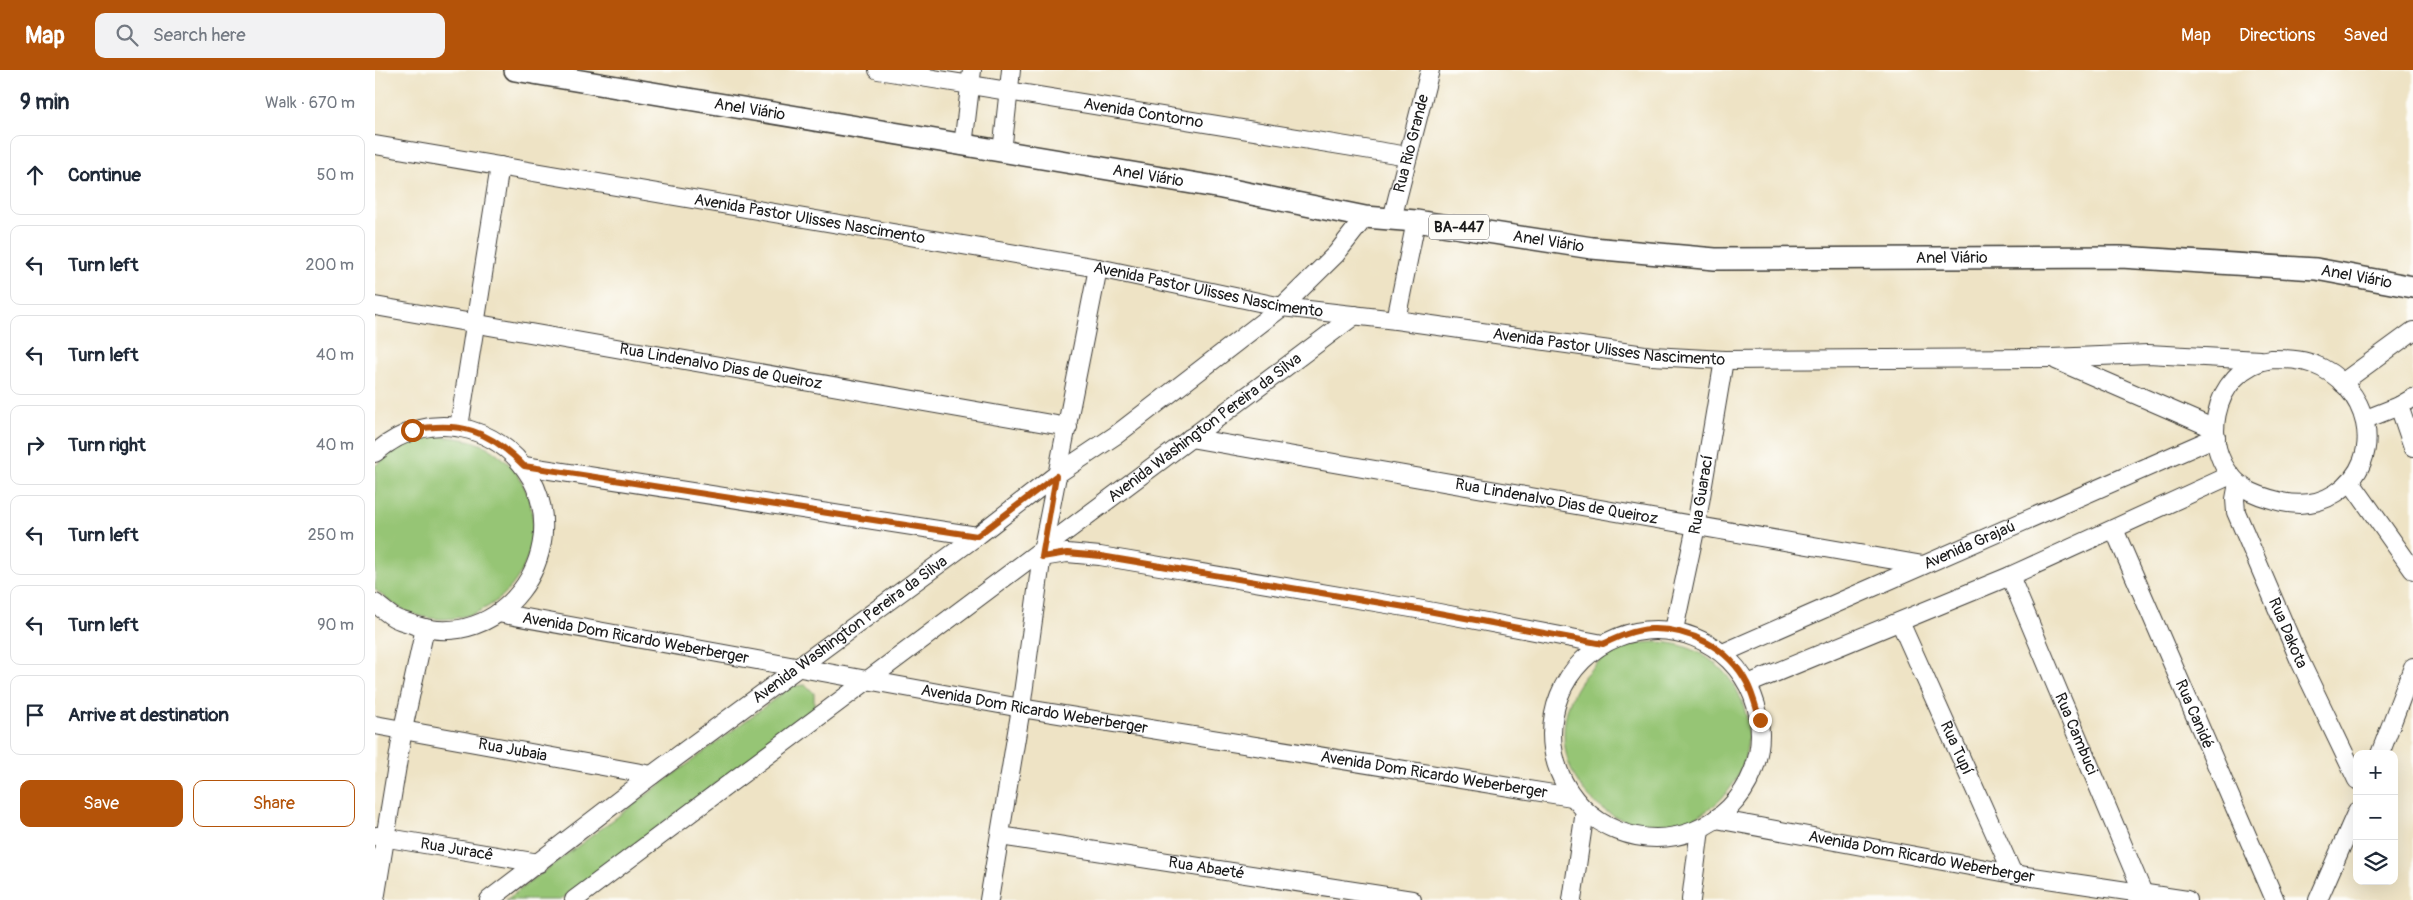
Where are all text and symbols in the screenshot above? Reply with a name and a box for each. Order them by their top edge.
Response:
search box [95,13,445,58]
text: Map [25,21,65,50]
icon: search [113,21,141,49]
text: Search here [153,23,246,47]
text: Map [2181,24,2211,47]
text: Directions [2239,24,2315,47]
text: Saved [2343,24,2388,47]
text: 9 min [20,89,69,116]
street label: Rua Rio Grande [1389,92,1433,195]
text: Walk · 670 m [265,93,355,113]
street label: Anel Viário [713,93,787,125]
street label: Avenida Contorno [1082,94,1205,133]
street label: Anel Viário [1111,160,1186,192]
icon: ahead [21,161,49,189]
text: Continue [68,163,141,187]
text: 50 m [317,165,354,185]
street label: Avenida Pastor Ulisses Nascimento [693,189,927,249]
road number: BA-447 [1429,214,1489,240]
street label: Anel Viário [1512,226,1586,257]
street label: Anel Viário [1916,248,1988,268]
icon: left [21,251,49,279]
text: Turn left [68,253,138,277]
text: 200 m [306,255,354,275]
street label: Avenida Pastor Ulisses Nascimento [1092,257,1325,322]
street label: Anel Viário [2319,260,2394,293]
street label: Avenida Pastor Ulisses Nascimento [1491,324,1726,370]
street label: Rua Lindenalvo Dias de Queiroz [618,339,824,394]
icon: left [21,341,49,369]
text: Turn left [68,343,138,367]
text: 40 m [316,345,354,365]
street label: Avenida Washington Pereira da Silva [1104,349,1306,507]
route start [401,419,424,442]
icon: right [21,431,49,459]
text: Turn right [68,433,146,457]
text: 40 m [316,435,354,455]
street label: Rua Guarací [1684,454,1718,536]
street label: Rua Lindenalvo Dias de Queiroz [1454,474,1660,529]
street label: Avenida Grajaú [1920,516,2018,574]
icon: left [21,521,49,549]
text: Turn left [68,523,138,547]
text: 250 m [308,525,354,545]
street label: Avenida Washington Pereira da Silva [748,551,951,708]
street label: Rua Dakota [2264,595,2312,672]
street label: Avenida Dom Ricardo Weberberger [521,608,751,668]
icon: left [21,611,49,639]
text: Turn left [68,613,138,637]
text: 90 m [317,615,354,635]
street label: Rua Canidé [2171,677,2218,752]
street label: Avenida Dom Ricardo Weberberger [919,680,1150,738]
street label: Rua Cambuci [2050,690,2102,778]
icon: arrive [21,701,49,729]
text: Arrive at destination [68,703,229,727]
route end [1749,709,1772,732]
street label: Rua Tupí [1936,718,1977,778]
street label: Rua Jubaia [477,734,549,766]
street label: Avenida Dom Ricardo Weberberger [1319,747,1549,803]
map controls [2353,750,2398,885]
button: + [2353,750,2398,795]
button: Save [20,780,183,827]
button: Share [193,780,355,827]
button: − [2353,795,2398,840]
street label: Avenida Dom Ricardo Weberberger [1807,826,2036,887]
street label: Rua Juracê [419,834,495,865]
button: layers [2353,840,2398,885]
street label: Rua Abaeté [1167,852,1246,884]

